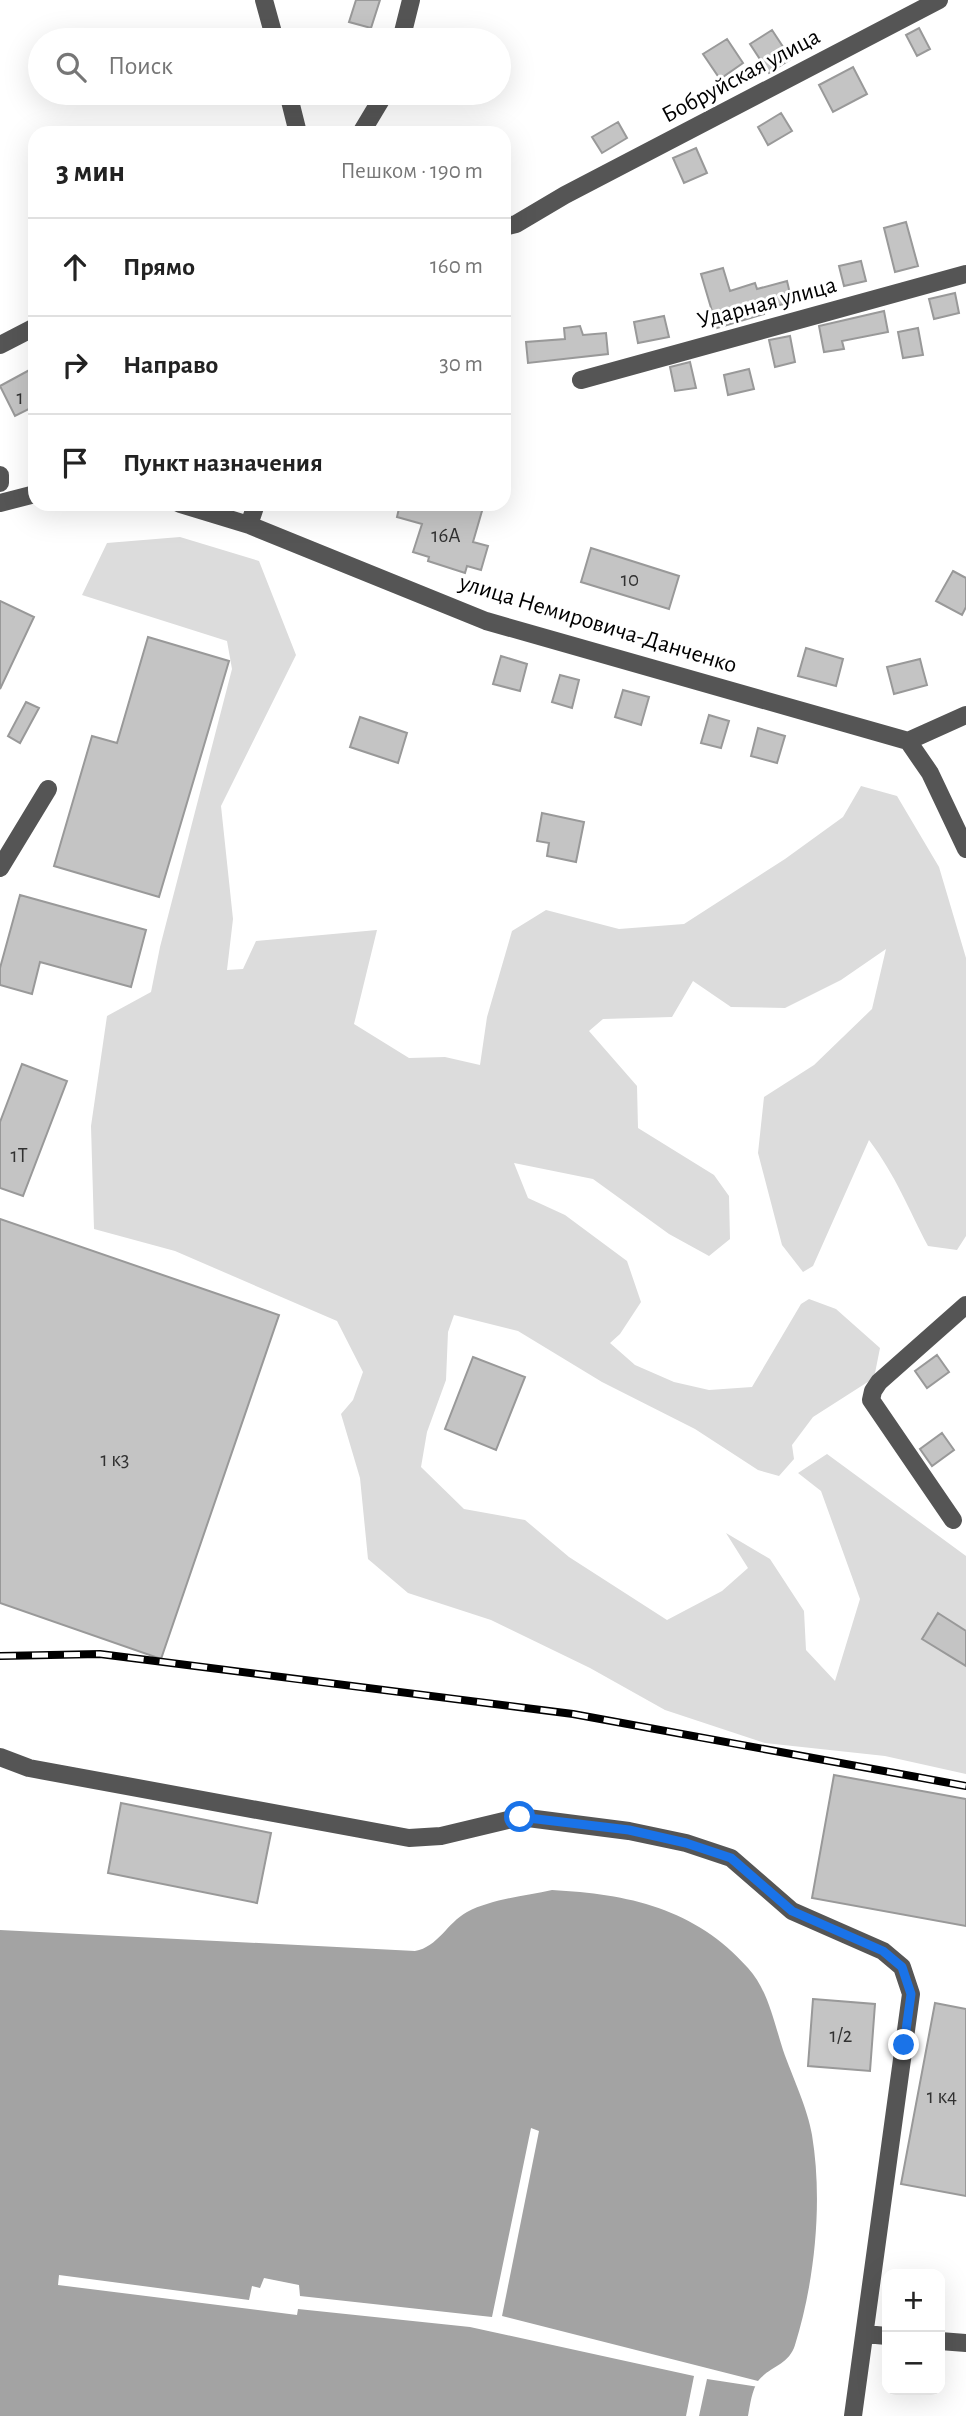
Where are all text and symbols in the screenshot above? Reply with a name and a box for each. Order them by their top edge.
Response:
street label: Бобруйская улица [658,24,824,128]
search box [28,28,511,105]
icon: search [52,48,90,86]
text: Поиск [108,53,173,79]
text: 3 мин [56,157,125,187]
text: Пешком · 190 m [340,160,483,183]
icon: ahead [56,248,94,286]
text: Прямо [123,254,195,280]
text: 160 m [430,255,483,278]
street label: Ударная улица [695,273,839,333]
icon: right [56,346,94,384]
text: Направо [123,352,218,378]
text: 30 m [439,353,483,376]
house number: 1 [16,387,24,408]
icon: arrive [56,444,94,482]
text: Пункт назначения [123,450,323,476]
house number: 16А [431,525,461,546]
house number: 10 [621,569,639,590]
street label: улица Немировича-Данченко [456,570,740,678]
house number: 1Т [10,1145,28,1166]
house number: 1 к3 [101,1449,129,1470]
route start [504,1801,535,1832]
house number: 1/2 [830,2025,852,2046]
route end [888,2029,919,2060]
house number: 1 к4 [927,2086,957,2107]
map controls [882,2269,945,2395]
button: + [882,2269,945,2332]
button: − [882,2332,945,2395]

